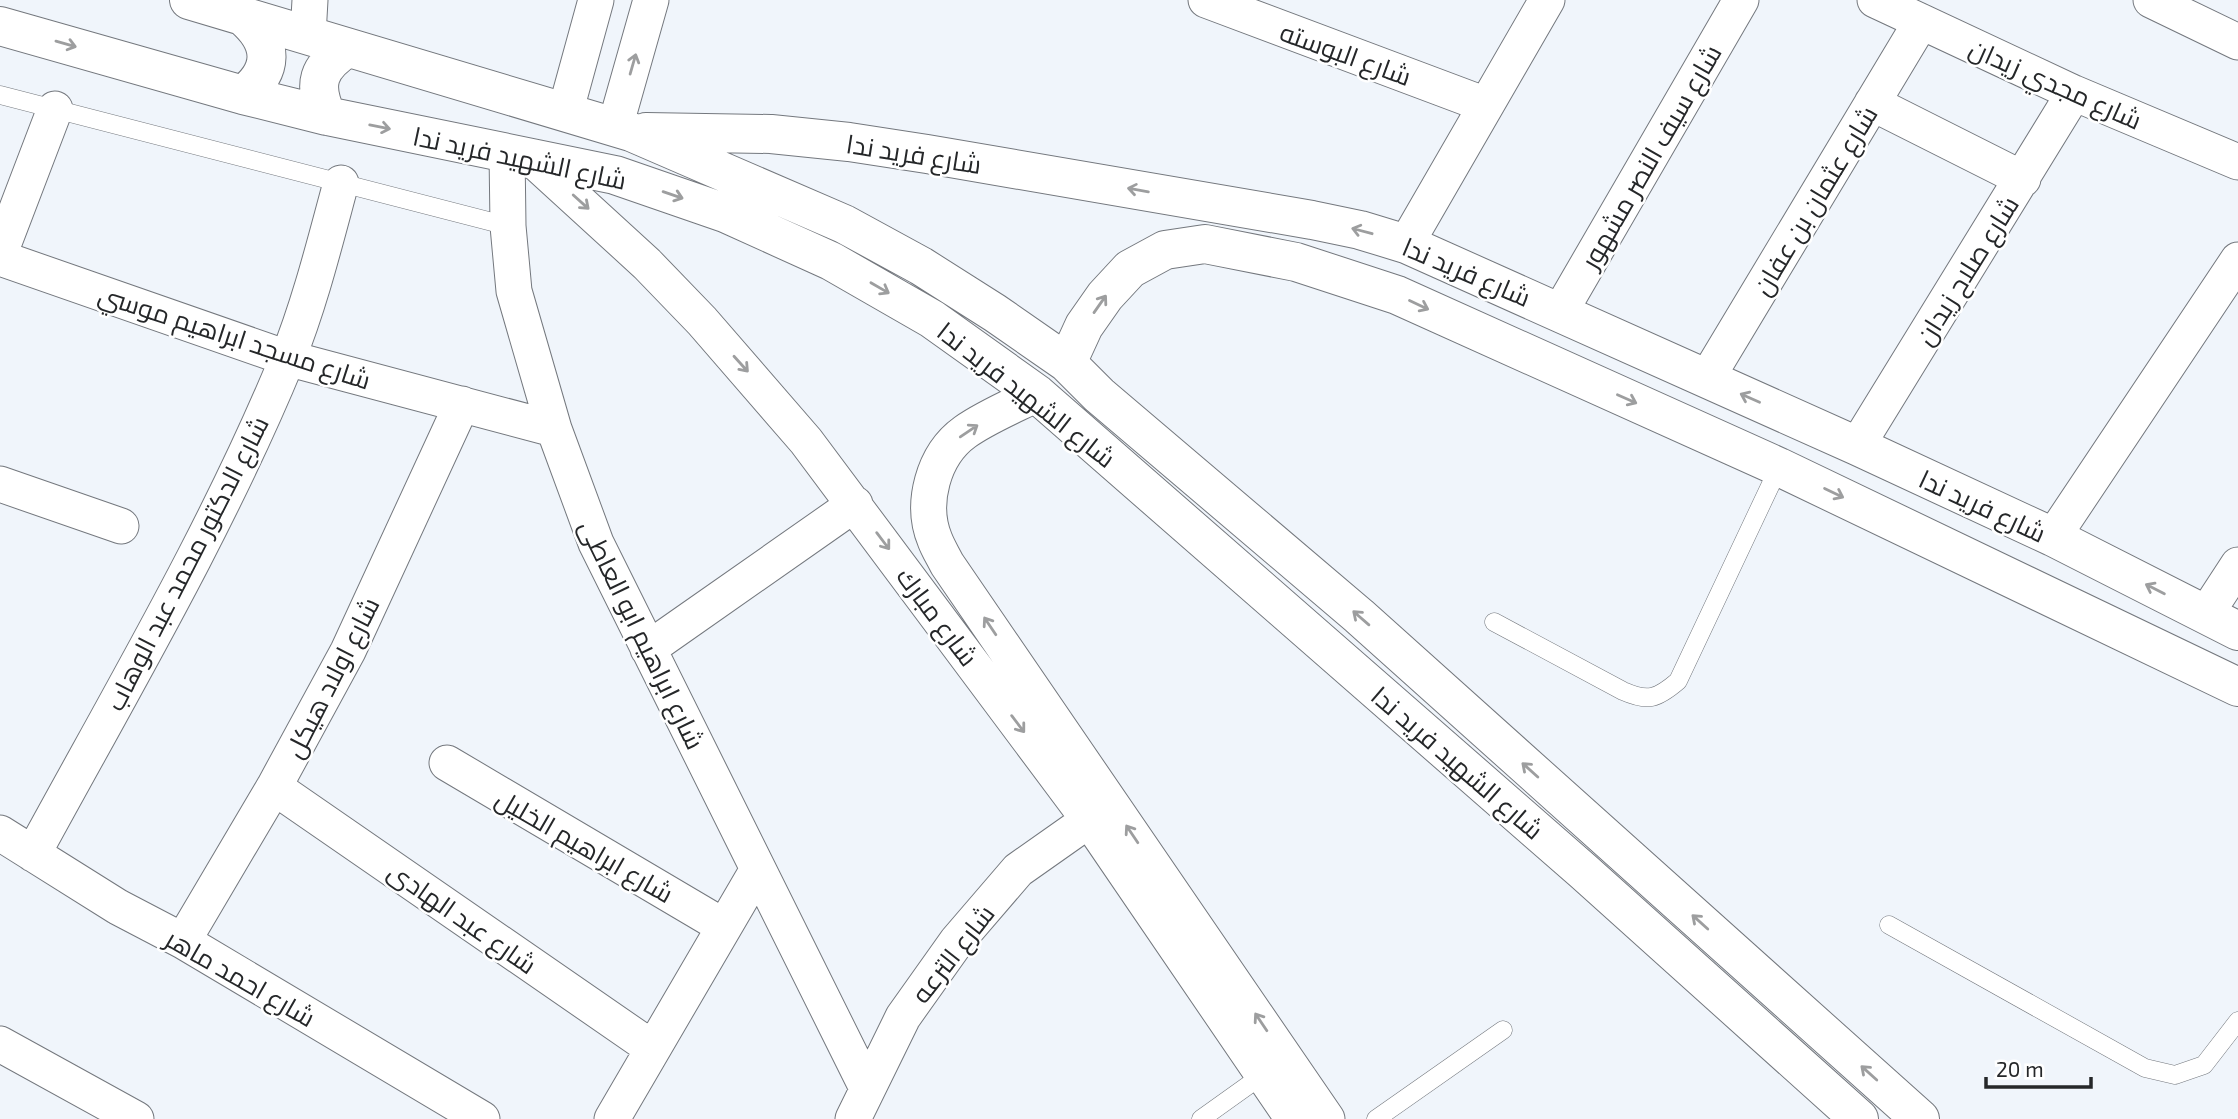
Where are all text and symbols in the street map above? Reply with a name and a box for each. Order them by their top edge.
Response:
street label: شارع البوسته [1275,15,1416,94]
street label: شارع مجدي زيدان [1962,31,2147,140]
one-way arrow [54,39,76,52]
street label: شارع سيف النصر مشهور [1572,39,1729,277]
one-way arrow [627,53,640,75]
street label: شارع عثمان بن عفان [1745,100,1885,302]
street label: شارع الشهيد فريد ندا [410,119,630,198]
one-way arrow [368,120,391,134]
street label: شارع فريد ندا [844,127,984,182]
one-way arrow [1127,183,1150,196]
one-way arrow [662,190,684,202]
street label: شارع صلاح زيدان [1908,190,2027,352]
one-way arrow [572,194,589,211]
one-way arrow [1351,224,1373,237]
street label: شارع فريد ندا [1397,230,1536,315]
street label: شارع مسجد ابراهيم موسي [93,277,375,399]
one-way arrow [870,282,890,296]
one-way arrow [1093,295,1107,314]
one-way arrow [1408,299,1429,313]
street label: شارع الشهيد فريد ندا [930,315,1122,475]
one-way arrow [733,355,749,373]
one-way arrow [1740,391,1761,404]
one-way arrow [1616,393,1637,406]
street label: شارع الدكتور محمد عبد الوهاب [98,411,277,717]
one-way arrow [959,423,979,437]
street label: شارع فريد ندا [1913,462,2051,551]
one-way arrow [1823,487,1844,501]
street label: شارع ابراهيم ابو العاطى [570,514,712,756]
one-way arrow [875,532,890,551]
street label: شارع مبارك [889,561,985,673]
one-way arrow [2145,581,2166,595]
street label: شارع اولاد هيكل [277,592,387,764]
one-way arrow [1353,610,1370,627]
one-way arrow [983,617,997,637]
street label: شارع الشهيد فريد ندا [1364,679,1550,847]
one-way arrow [1011,714,1026,733]
one-way arrow [1521,762,1539,778]
street label: شارع ابراهيم الخليل [489,782,679,912]
one-way arrow [1125,825,1139,845]
street label: شارع عبد الهادى [381,854,543,982]
street label: شارع الترعه [904,898,1002,1010]
one-way arrow [1691,914,1709,930]
street label: شارع احمد ماهر [157,921,321,1035]
one-way arrow [1254,1013,1268,1032]
scale bar [1986,1046,2091,1090]
text: 20 m [1996,1056,2044,1081]
one-way arrow [1861,1066,1879,1082]

